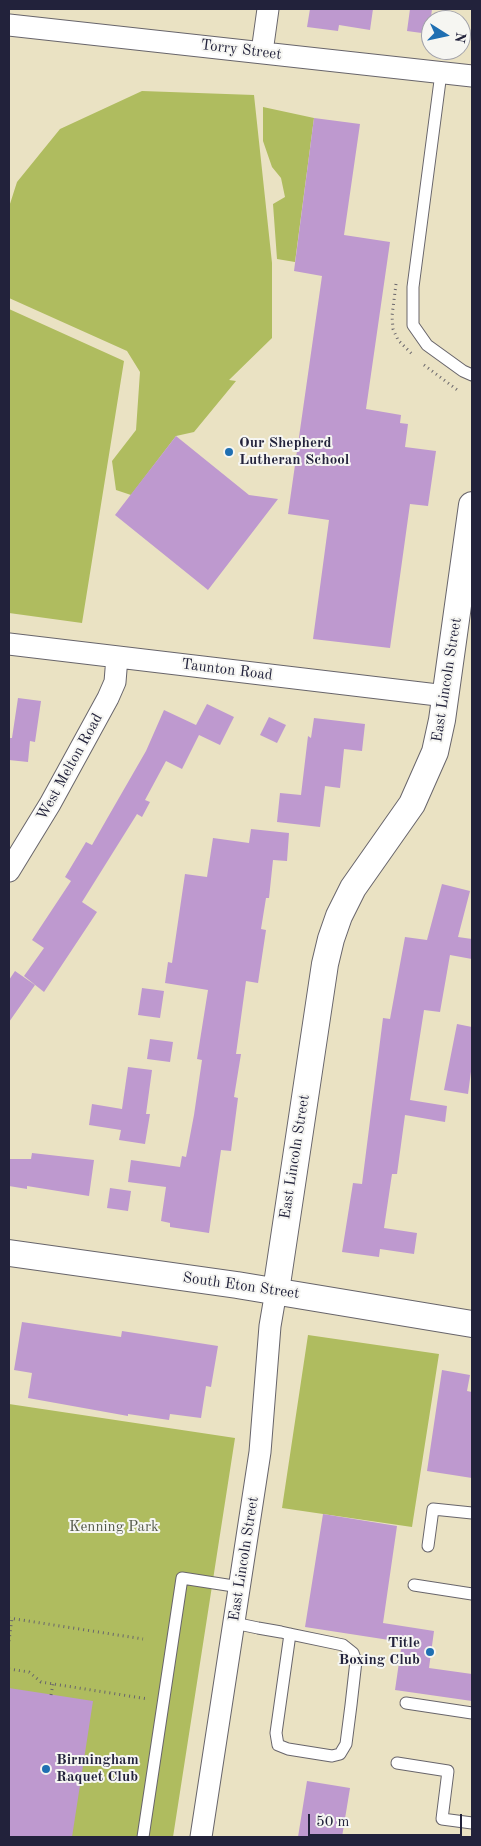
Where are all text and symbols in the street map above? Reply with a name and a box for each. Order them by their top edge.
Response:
north arrow [421,10,471,60]
text: N [452,31,468,44]
street label: Torry Street [200,36,282,64]
place label: Our Shepherd Lutheran School [239,434,349,469]
marker: Our Shepherd Lutheran School [223,446,235,458]
street label: East Lincoln Street [428,616,466,744]
street label: Taunton Road [180,655,274,685]
street label: West Melton Road [33,710,107,824]
street label: East Lincoln Street [276,1093,314,1221]
street label: South Eton Street [182,1269,300,1303]
street label: East Lincoln Street [225,1495,263,1623]
park label: Kenning Park [69,1518,159,1536]
place label: Title Boxing Club [338,1634,420,1669]
marker: Title Boxing Club [424,1646,436,1658]
place label: Birmingham Raquet Club [56,1751,139,1786]
marker: Birmingham Raquet Club [40,1763,52,1775]
scale bar [311,1804,465,1836]
text: 50 m [316,1815,350,1830]

